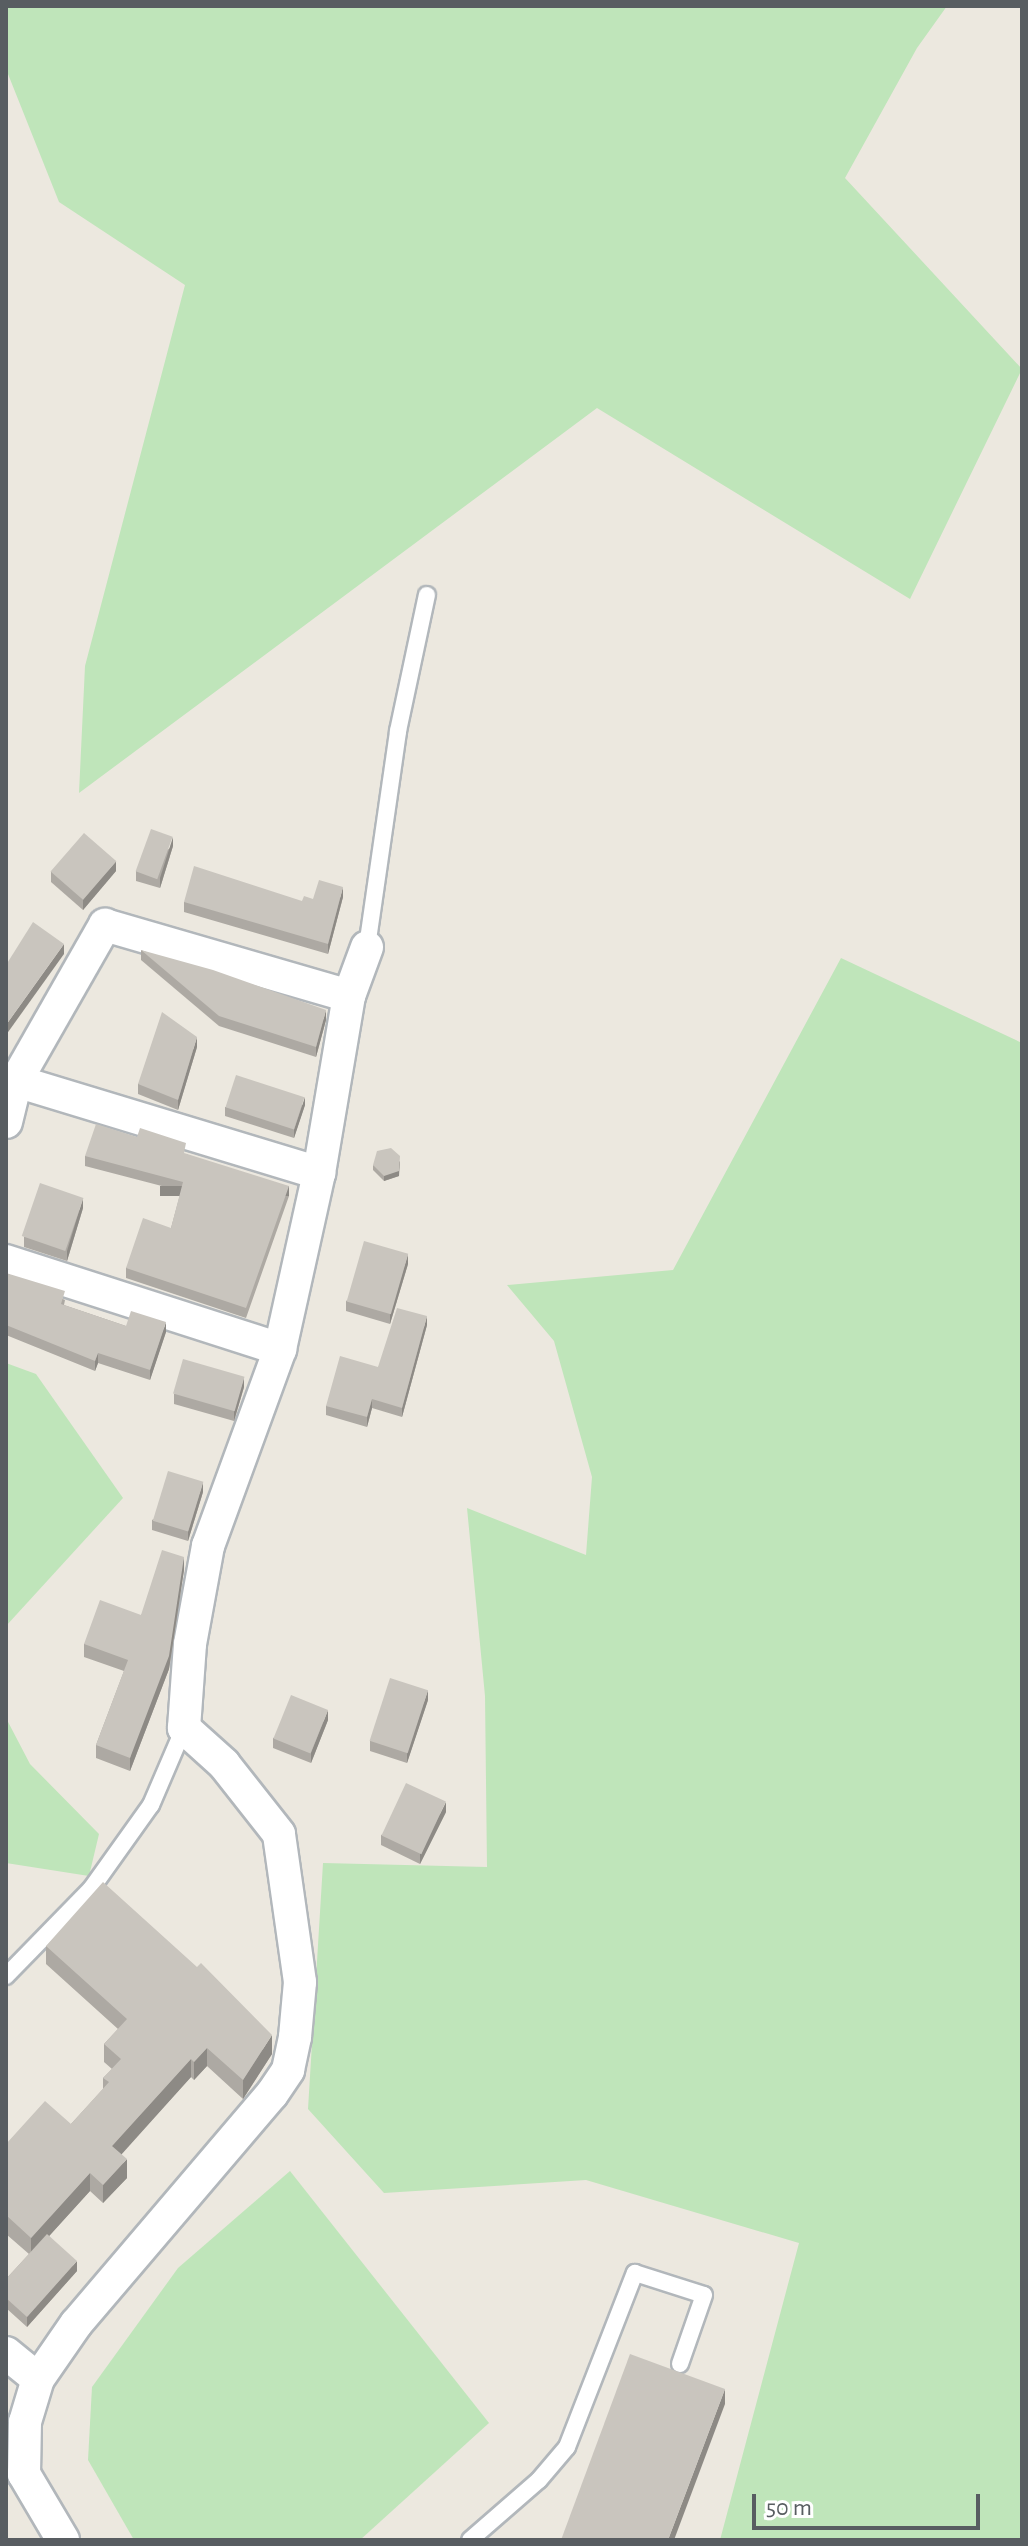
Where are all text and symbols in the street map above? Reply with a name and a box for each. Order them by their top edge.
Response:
scale bar [756,2478,984,2528]
text: 50 m [766,2496,812,2520]

